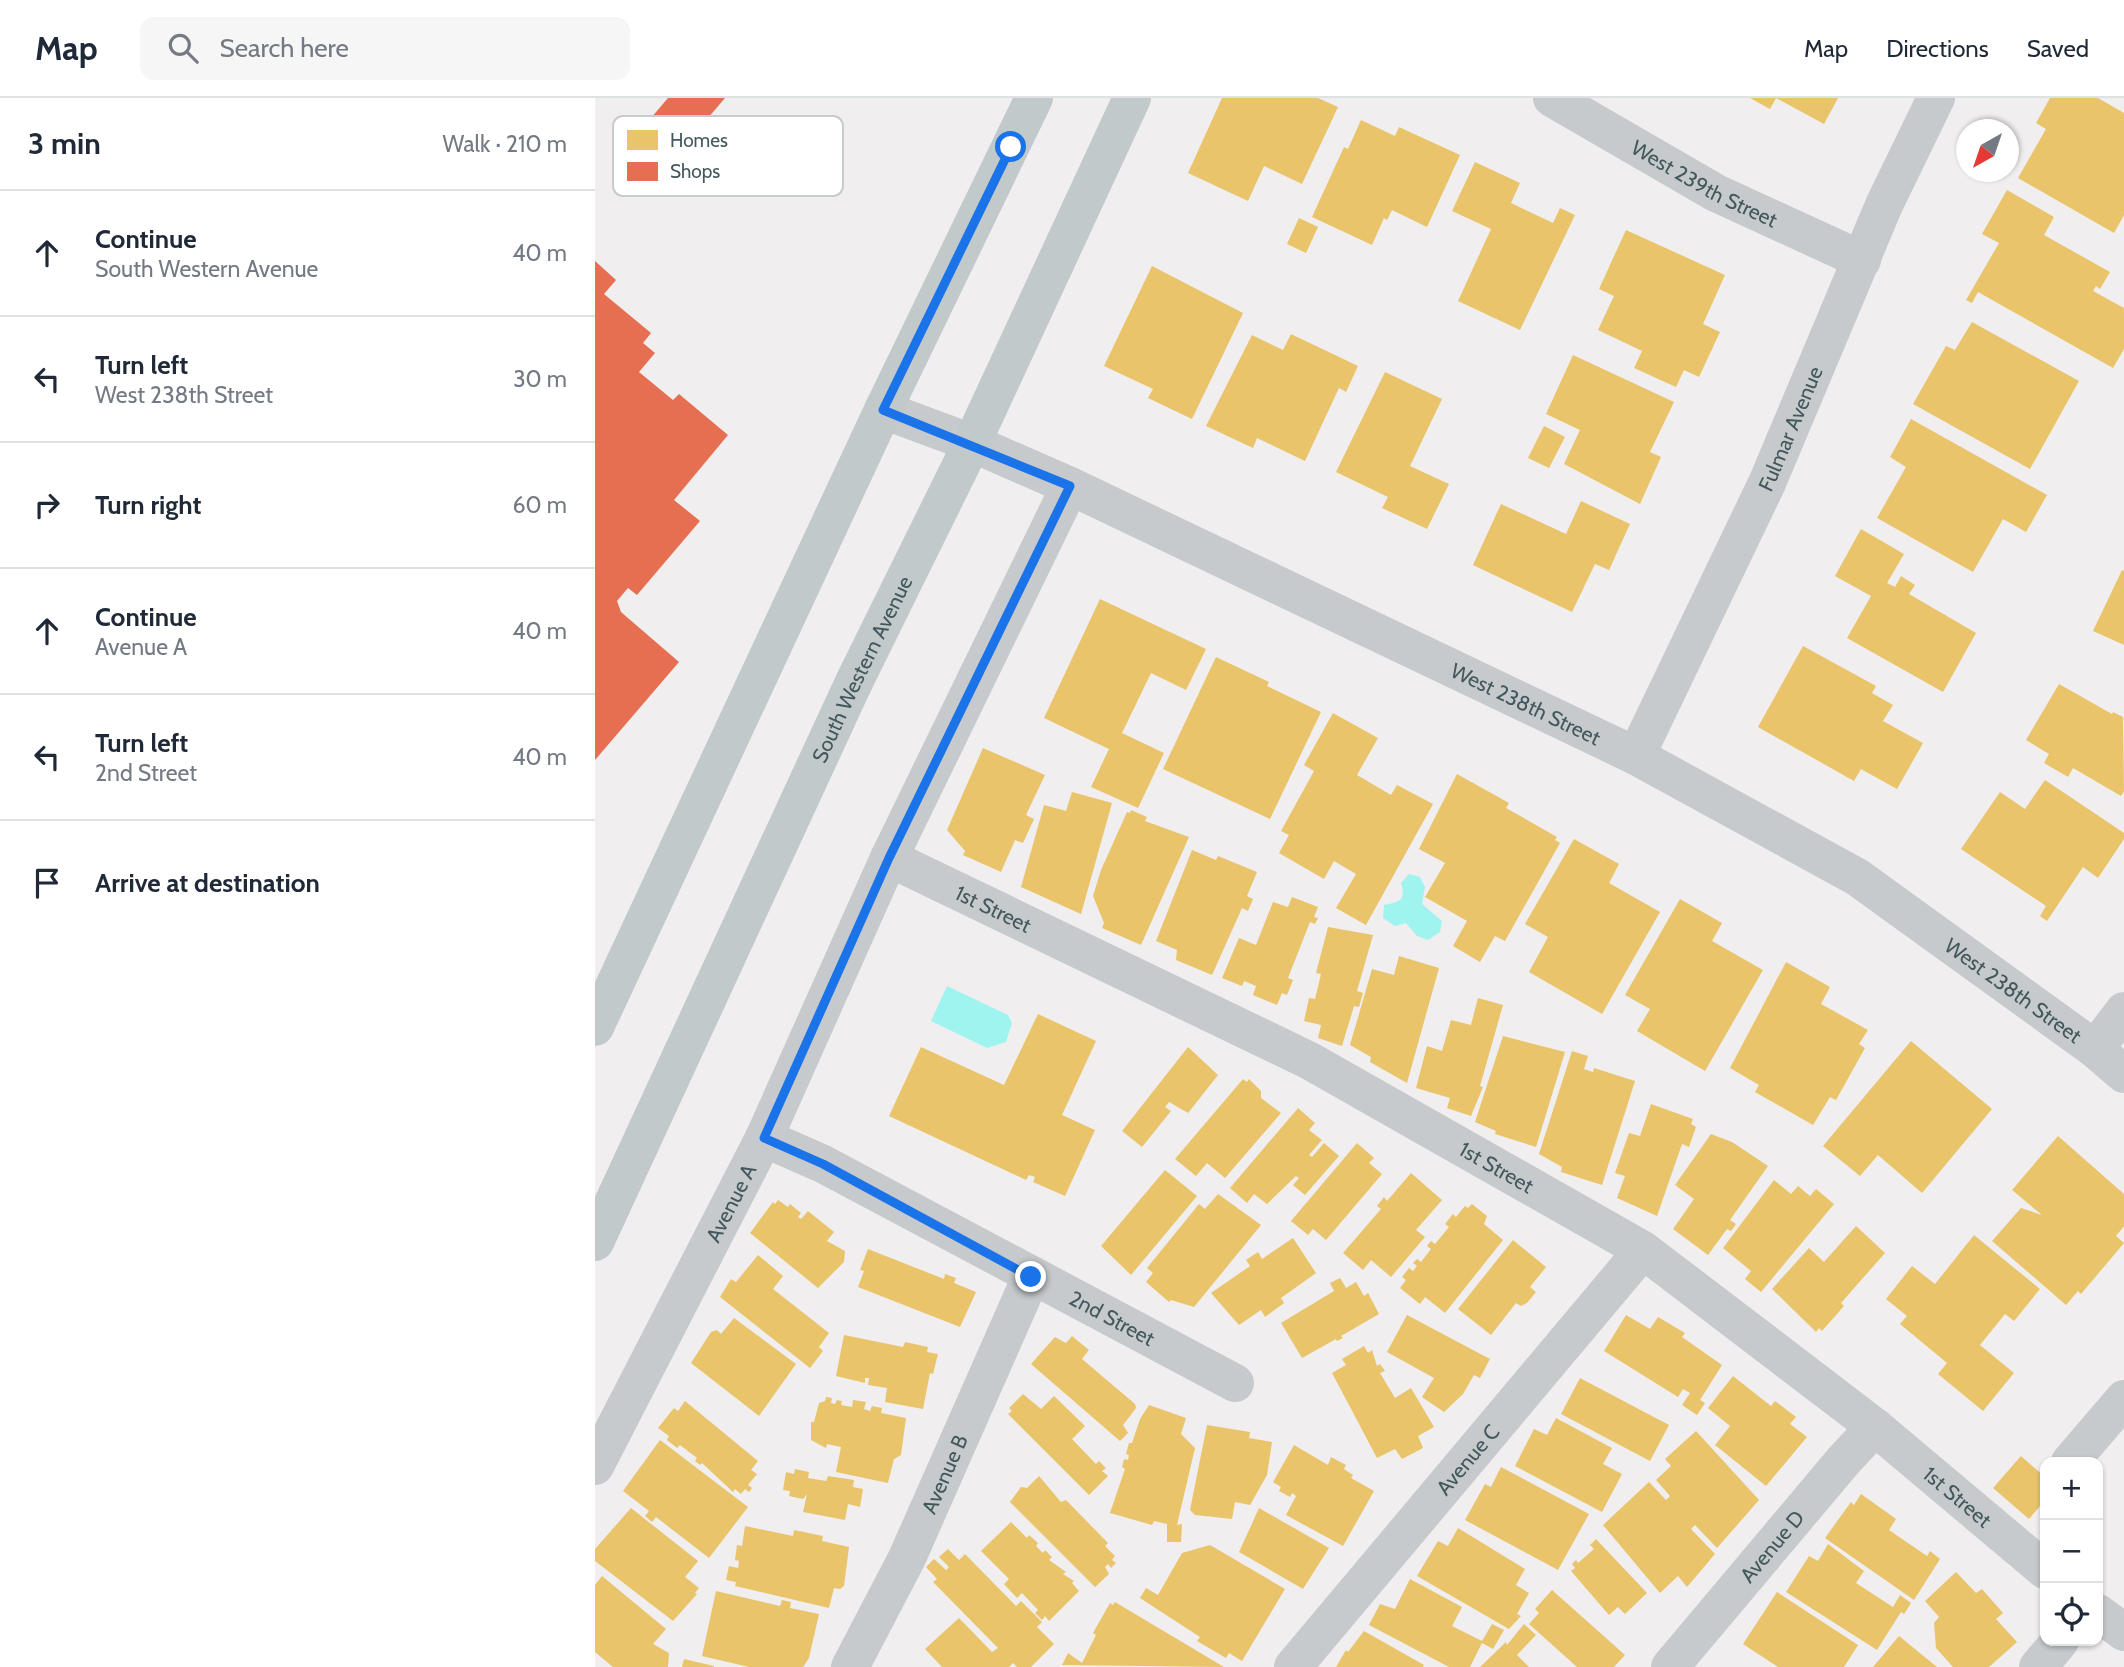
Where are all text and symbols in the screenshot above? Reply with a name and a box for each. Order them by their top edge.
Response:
search box [140,17,630,80]
text: Map [35,28,98,68]
icon: search [164,29,202,67]
text: Search here [220,32,349,64]
text: Map [1804,34,1848,63]
text: Directions [1886,34,1989,63]
text: Saved [2027,34,2089,63]
legend [613,116,843,196]
north arrow [1956,119,2019,182]
text: 3 min [28,125,101,162]
text: Homes [670,129,728,152]
text: Walk · 210 m [443,130,567,158]
route start [995,131,1026,162]
street label: West 239th Street [1627,134,1782,232]
text: Shops [670,160,720,183]
text: Continue [95,223,197,255]
icon: ahead [28,234,66,272]
text: 40 m [512,239,567,267]
text: South Western Avenue [95,255,318,283]
text: Turn left [95,349,188,381]
icon: left [28,360,66,398]
street label: Fulmar Avenue [1753,362,1827,495]
text: 30 m [513,365,567,393]
text: West 238th Street [95,381,273,409]
icon: right [28,486,66,524]
text: Turn right [95,489,201,521]
text: 60 m [513,491,567,519]
street label: South Western Avenue [806,571,917,766]
text: Continue [95,601,197,633]
icon: ahead [28,612,66,650]
text: 40 m [512,617,567,645]
text: Avenue A [95,633,187,661]
street label: West 238th Street [1447,657,1605,750]
text: Turn left [95,727,188,759]
icon: left [28,738,66,776]
text: 40 m [512,743,567,771]
text: 2nd Street [95,759,197,787]
icon: arrive [28,864,66,902]
text: Arrive at destination [95,867,320,899]
street label: 1st Street [951,879,1036,937]
street label: West 238th Street [1940,932,2087,1048]
street label: 1st Street [1455,1136,1538,1198]
street label: Avenue A [700,1160,761,1246]
route end [1015,1261,1046,1292]
street label: 2nd Street [1065,1285,1159,1351]
street label: Avenue C [1431,1419,1504,1500]
street label: Avenue B [916,1430,973,1517]
map controls [2040,1457,2103,1646]
button: + [2040,1457,2103,1520]
street label: 1st Street [1918,1461,1997,1532]
street label: Avenue D [1734,1505,1809,1587]
button: − [2040,1520,2103,1583]
button: locate [2040,1583,2103,1646]

